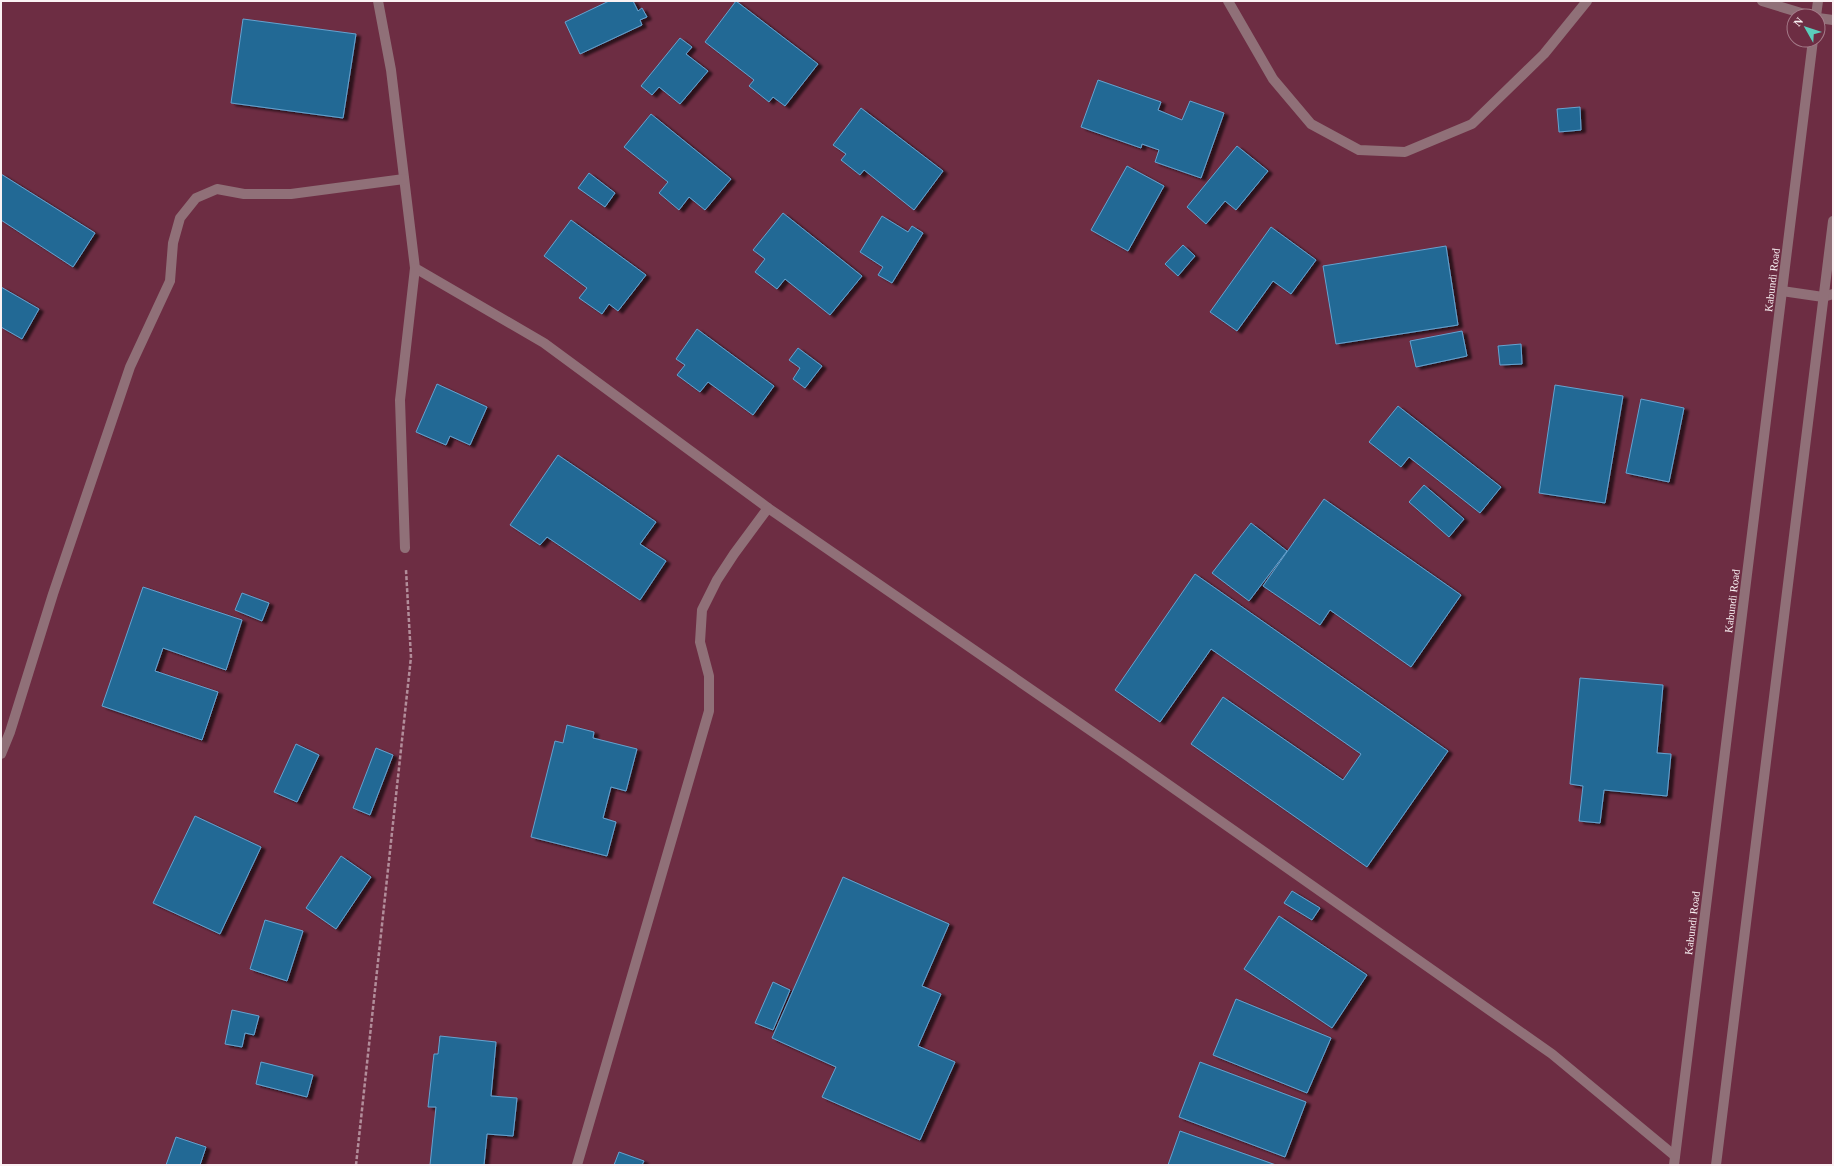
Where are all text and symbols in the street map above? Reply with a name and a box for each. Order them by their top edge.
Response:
north arrow [1786,8,1826,48]
text: N [1791,15,1805,29]
street label: Kabundi Road [1762,247,1782,312]
street label: Kabundi Road [1722,568,1742,633]
street label: Kabundi Road [1682,890,1702,955]

